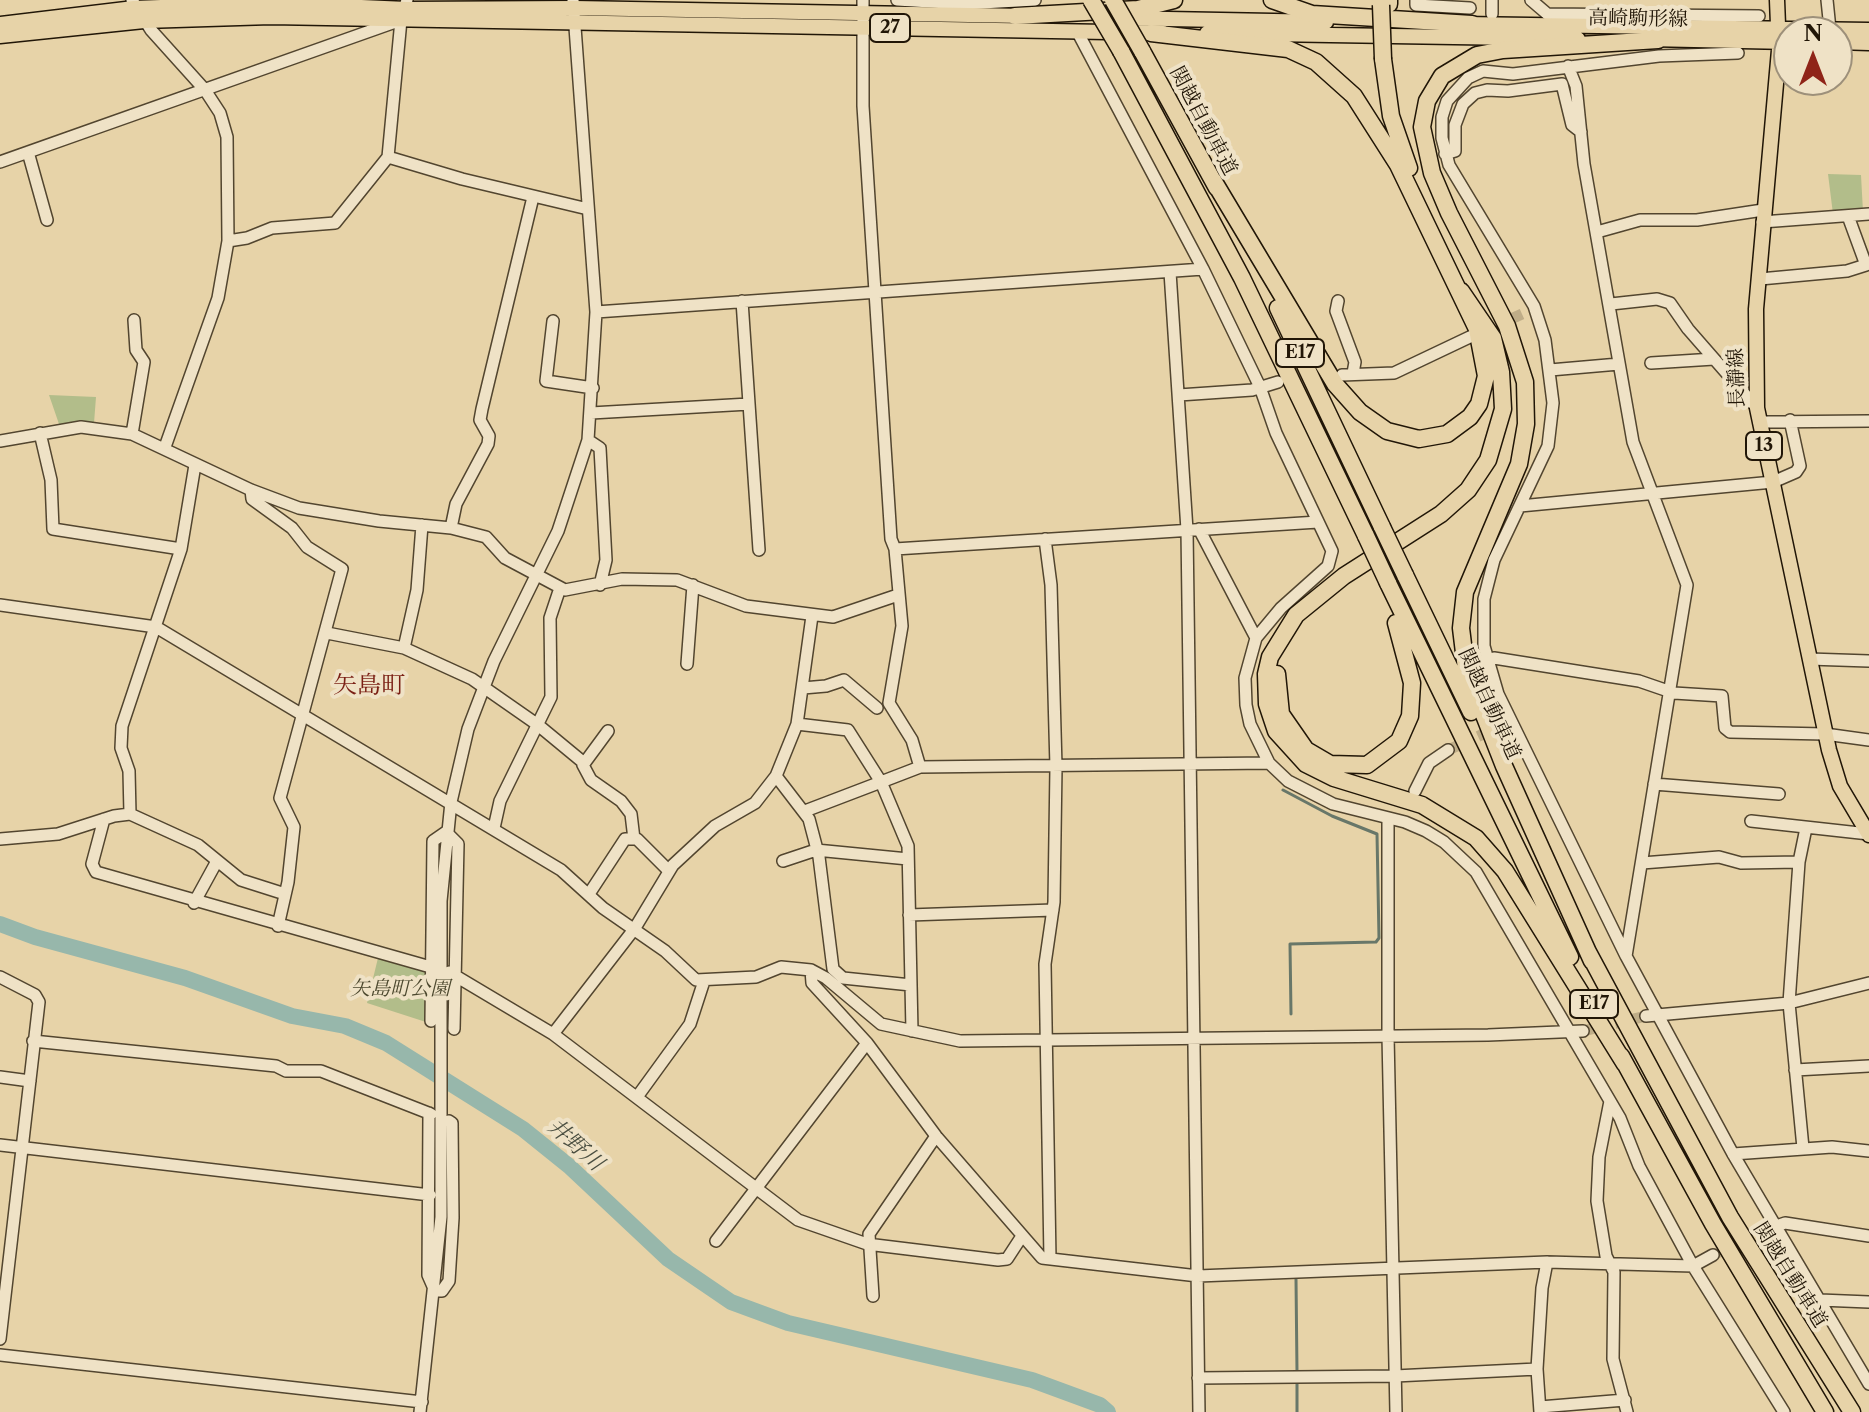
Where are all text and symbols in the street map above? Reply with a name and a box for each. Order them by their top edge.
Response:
street label: 高崎駒形線 [1588,6,1688,32]
road number: 27 [870,14,910,42]
north arrow [1773,16,1853,96]
text: N [1803,20,1823,47]
street label: 関越自動車道 [1164,62,1242,180]
road number: E17 [1276,339,1324,367]
street label: 長瀞線 [1724,348,1750,408]
road number: 13 [1746,432,1782,460]
street label: 関越自動車道 [1453,645,1525,763]
district label: 矢島町 [333,672,405,700]
park label: 矢島町公園 [350,977,450,1001]
road number: E17 [1570,990,1618,1018]
water label: 井野川 [542,1113,608,1177]
street label: 関越自動車道 [1748,1218,1832,1332]

